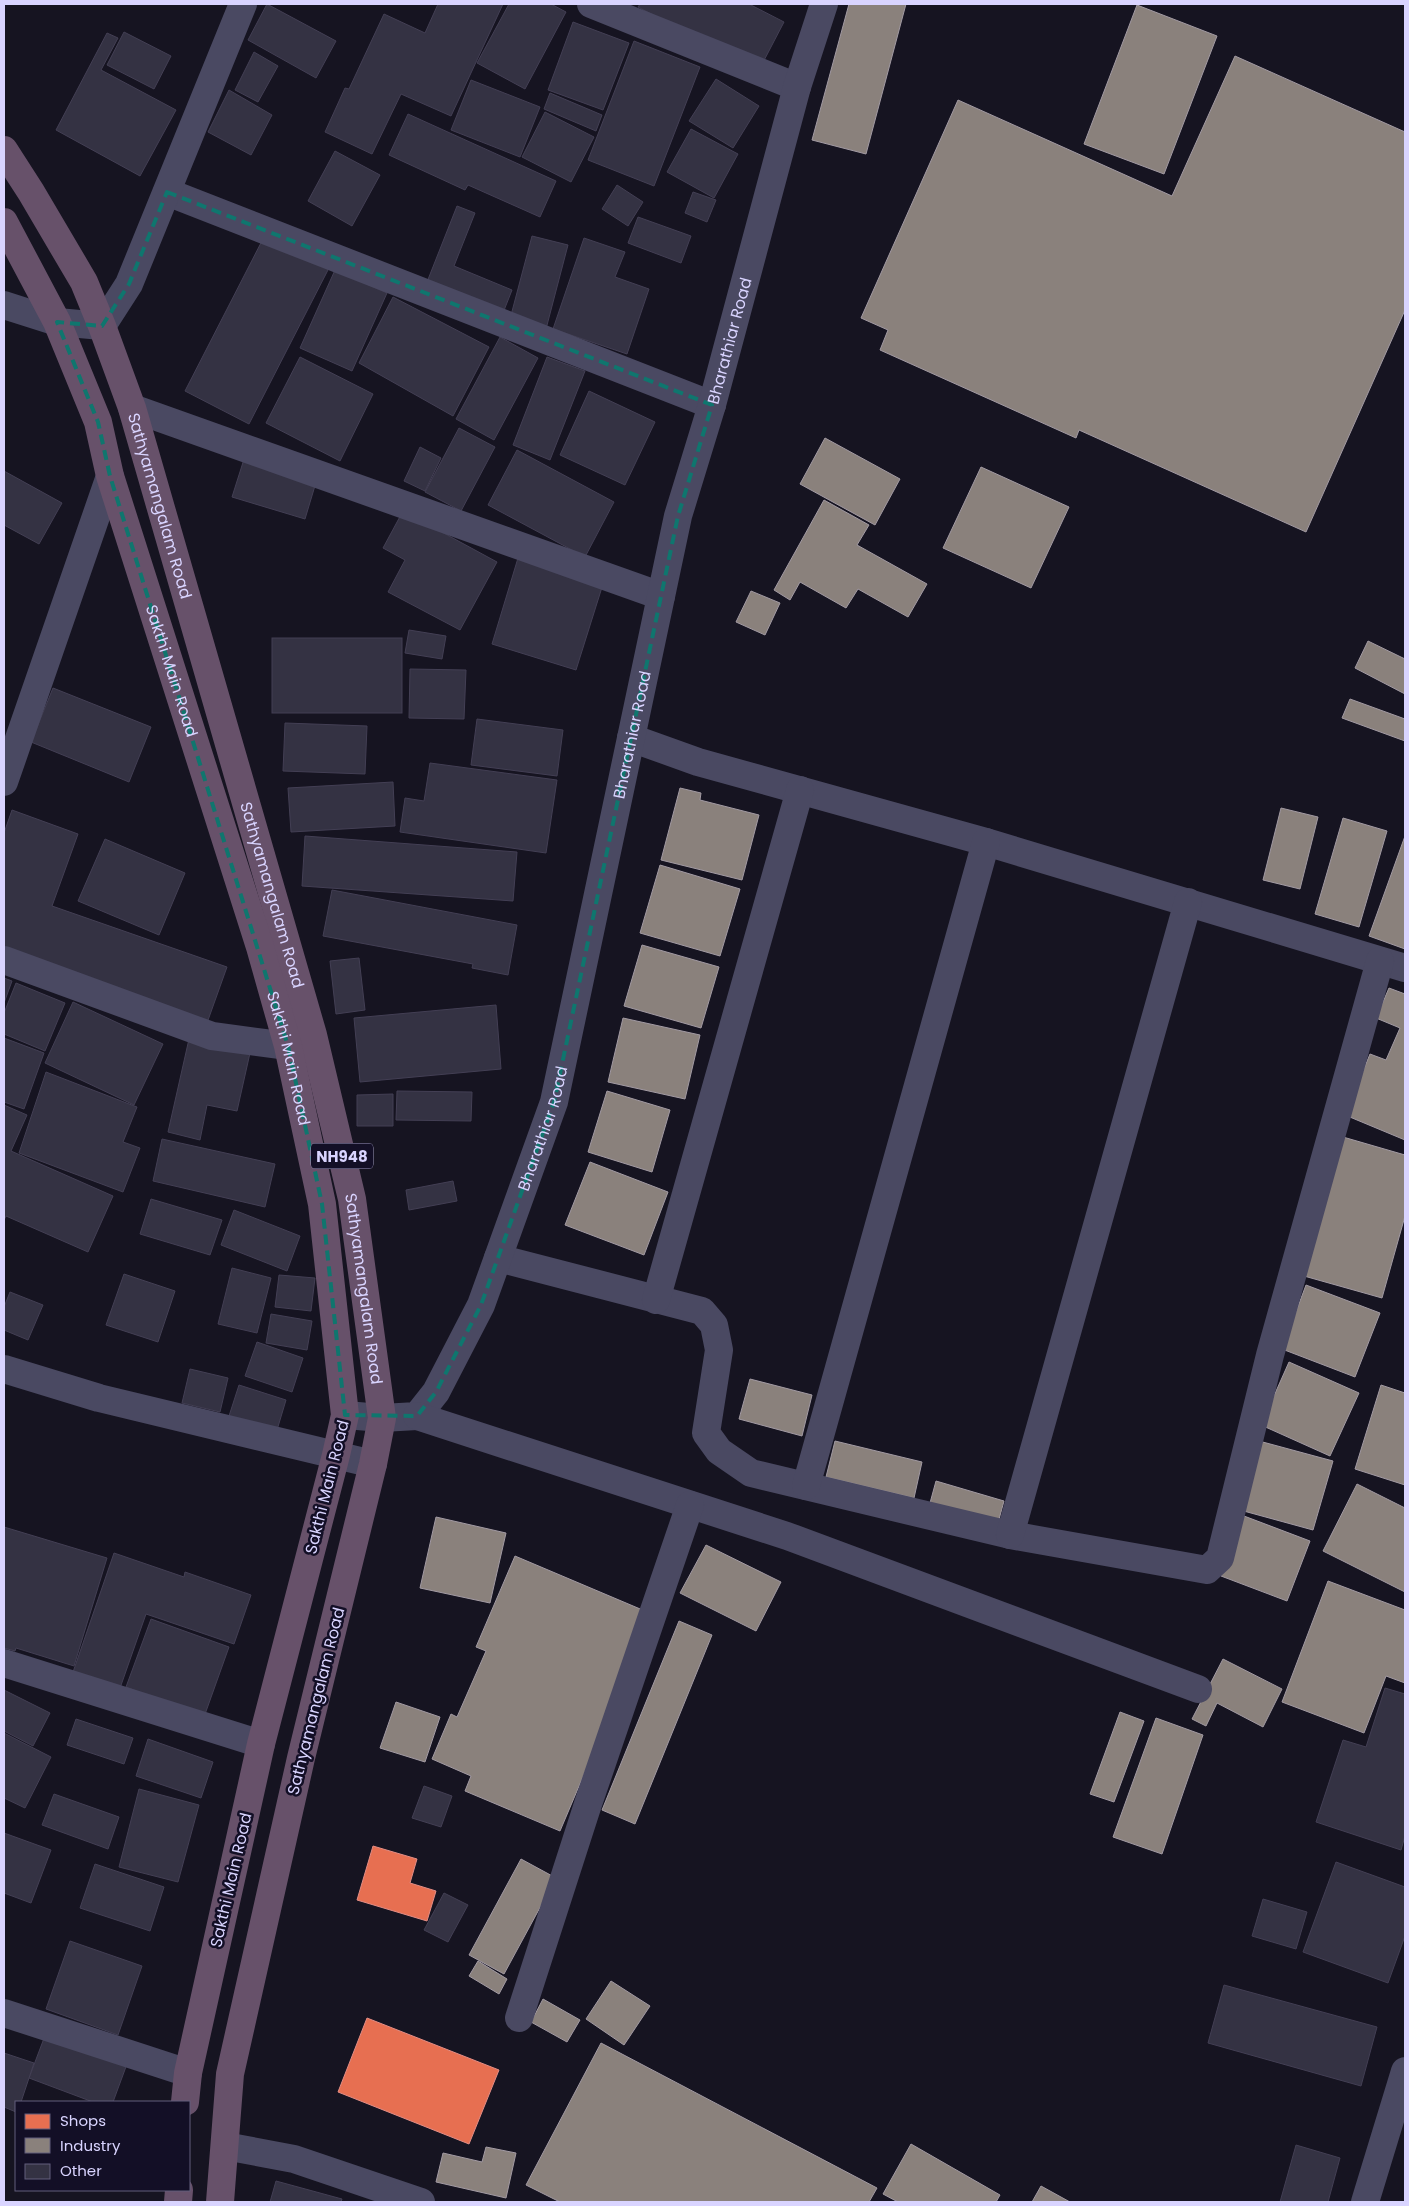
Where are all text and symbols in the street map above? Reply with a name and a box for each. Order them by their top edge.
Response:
street label: Bharathiar Road [701,275,757,407]
street label: Sathyamangalam Road [122,410,198,601]
street label: Sakthi Main Road [140,602,204,740]
street label: Bharathiar Road [607,668,656,801]
street label: Sathyamangalam Road [235,799,310,991]
street label: Sakthi Main Road [262,988,316,1128]
street label: Bharathiar Road [511,1064,573,1194]
road number: NH948 [311,1144,373,1168]
street label: Sathyamangalam Road [339,1191,389,1386]
street label: Sakthi Main Road [299,1418,355,1556]
street label: Sathyamangalam Road [282,1605,350,1797]
street label: Sakthi Main Road [204,1810,258,1950]
legend [15,2101,190,2191]
text: Shops [60,2110,106,2131]
text: Industry [60,2135,121,2156]
text: Other [60,2160,102,2181]

